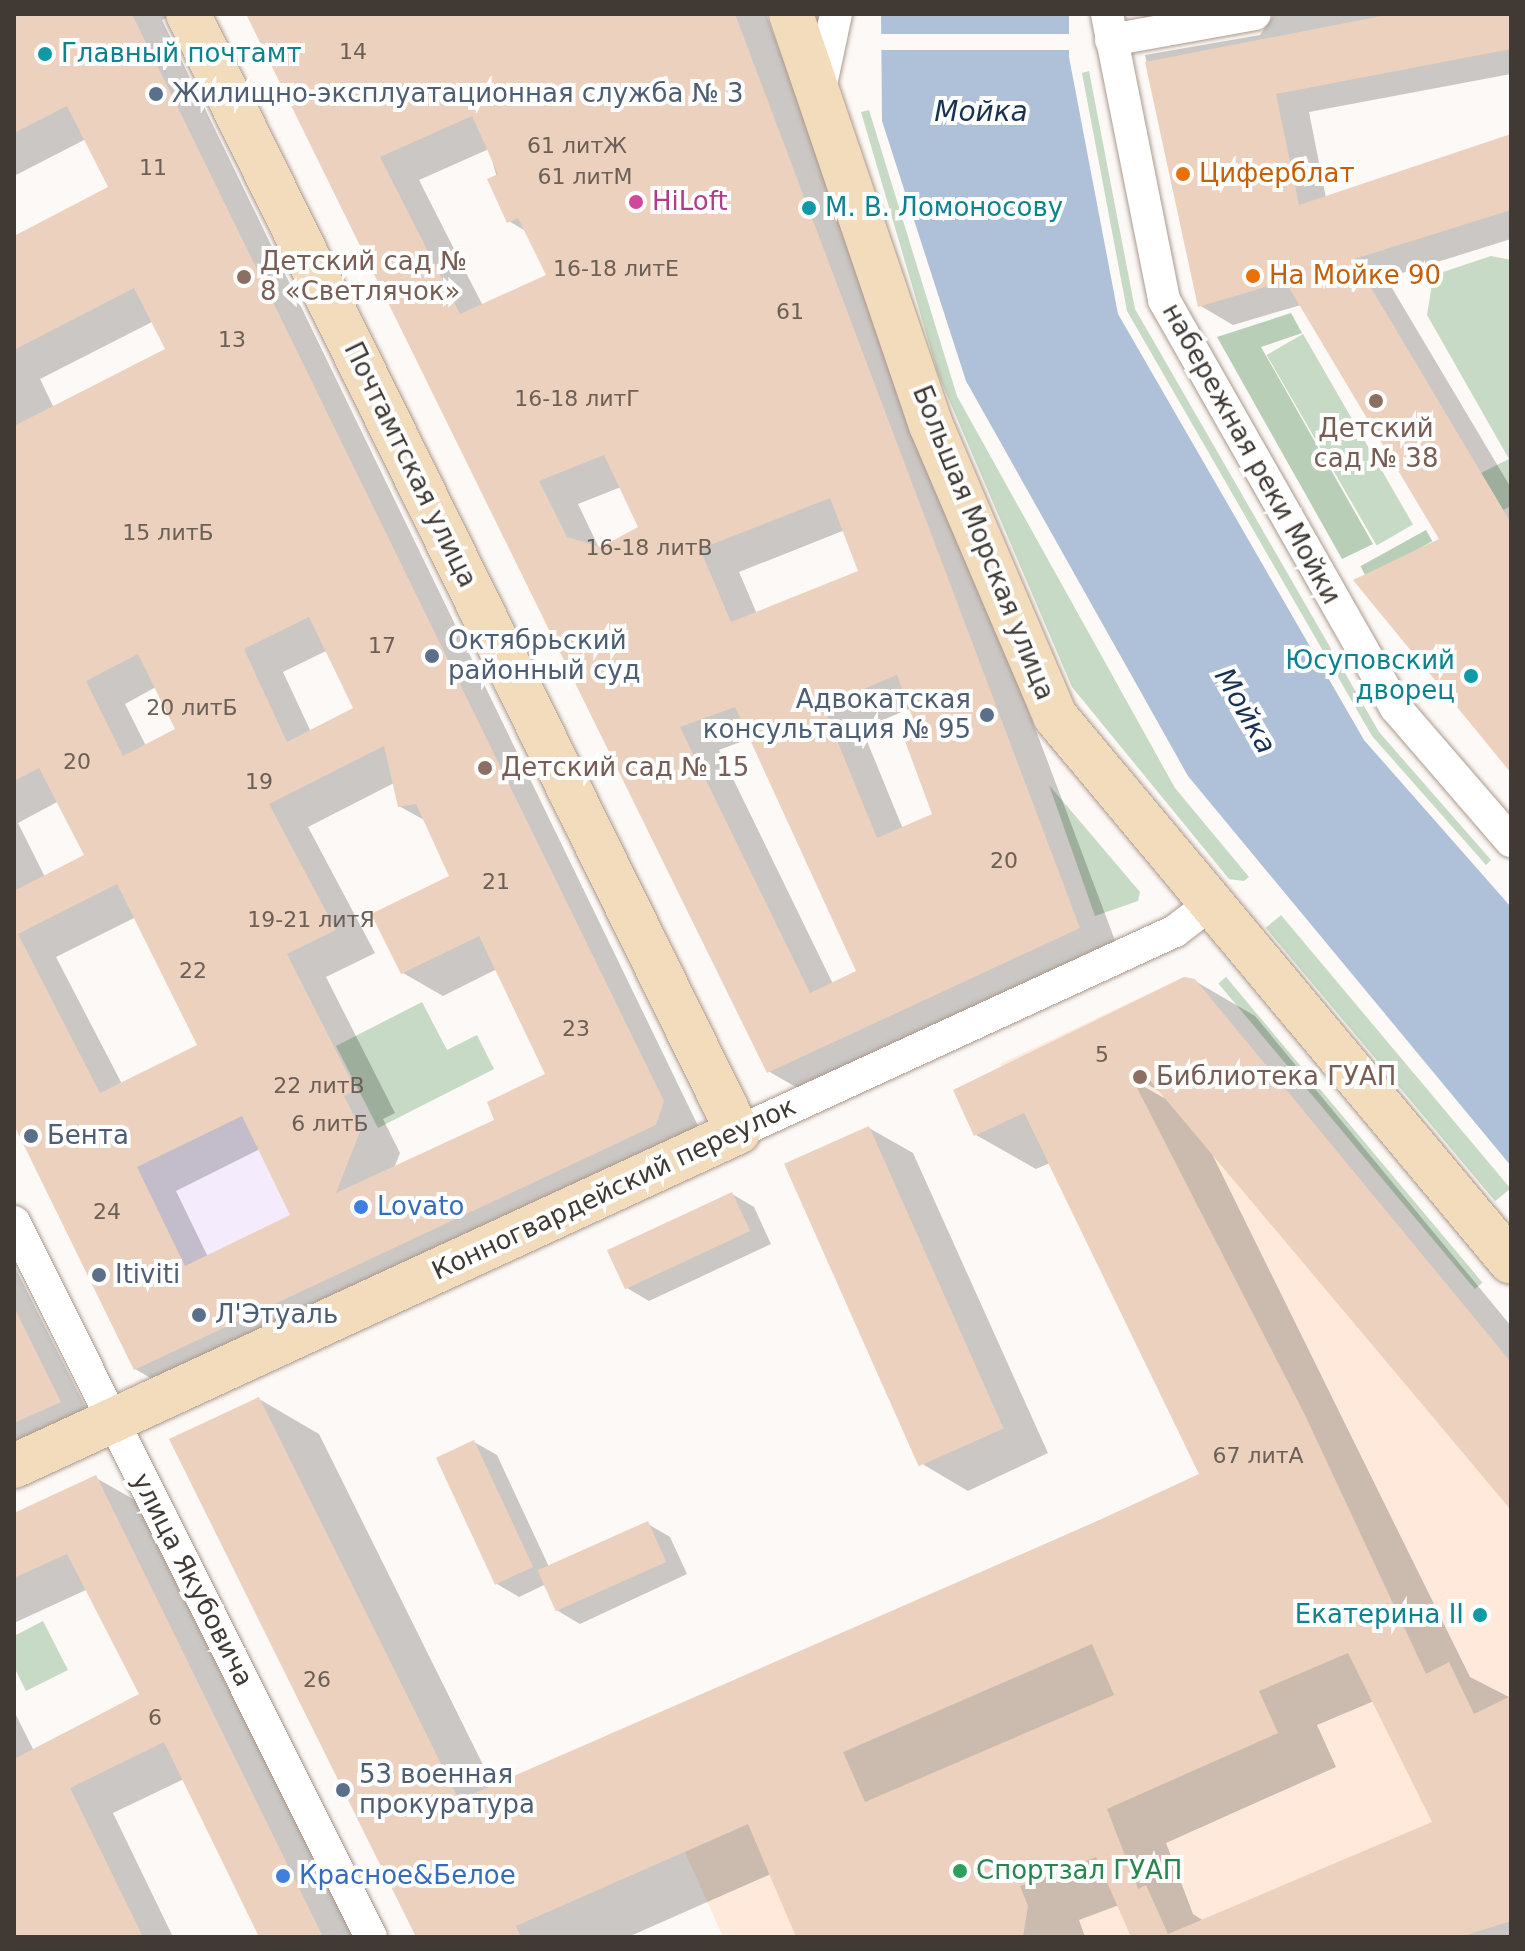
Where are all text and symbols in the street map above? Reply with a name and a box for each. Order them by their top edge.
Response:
place label: Главный почтамт [61,38,302,70]
house number: 14 [339,39,367,65]
marker: Главный почтамт [36,45,54,63]
place label: Жилищно-эксплуатационная служба № 3 [172,78,744,110]
marker: Жилищно-эксплуатационная служба № 3 [147,85,165,103]
water label: Мойка [934,95,1028,129]
house number: 61 литЖ [527,133,627,159]
house number: 11 [139,155,167,181]
place label: Циферблат [1199,158,1355,190]
house number: 61 литМ [537,164,633,190]
marker: Циферблат [1174,165,1192,183]
place label: HiLoft [652,186,728,218]
place label: М. В. Ломоносову [825,192,1063,224]
marker: HiLoft [627,193,645,211]
marker: М. В. Ломоносову [800,199,818,217]
place label: Детский сад № 8 «Светлячок» [260,246,467,308]
house number: 16-18 литЕ [553,256,679,282]
place label: На Мойке 90 [1269,260,1441,292]
marker: На Мойке 90 [1244,267,1262,285]
marker: Детский сад № 8 «Светлячок» [235,268,253,286]
street label: набережная реки Мойки [1155,298,1347,610]
house number: 61 [776,299,804,325]
house number: 13 [218,327,246,353]
street label: Почтамтская улица [337,337,483,593]
street label: Большая Морская улица [906,381,1060,705]
house number: 16-18 литГ [514,386,640,412]
marker: Детский сад № 38 [1367,392,1385,410]
place label: Детский сад № 38 [1314,413,1438,474]
house number: 15 литБ [122,520,214,546]
house number: 16-18 литВ [585,535,713,561]
place label: Октябрьский районный суд [448,625,641,686]
house number: 17 [368,633,396,659]
place label: Юсуповский дворец [1285,645,1455,706]
marker: Октябрьский районный суд [423,647,441,665]
water label: Мойка [1207,662,1283,760]
marker: Юсуповский дворец [1462,667,1480,685]
place label: Адвокатская консультация № 95 [703,684,971,746]
house number: 20 литБ [146,695,238,721]
marker: Адвокатская консультация № 95 [978,706,996,724]
house number: 20 [63,749,91,775]
place label: Детский сад № 15 [501,752,749,784]
marker: Детский сад № 15 [476,759,494,777]
house number: 19 [245,769,273,795]
house number: 20 [990,848,1018,874]
house number: 21 [482,869,510,895]
house number: 19-21 литЯ [247,907,375,933]
house number: 22 [179,958,207,984]
house number: 23 [562,1016,590,1042]
house number: 5 [1095,1042,1109,1068]
place label: Библиотека ГУАП [1156,1061,1396,1093]
marker: Библиотека ГУАП [1131,1068,1149,1086]
house number: 22 литВ [273,1073,365,1099]
street label: Конногвардейский переулок [427,1091,801,1287]
house number: 6 литБ [291,1111,369,1137]
place label: Бента [47,1120,129,1152]
marker: Бента [22,1127,40,1145]
place label: Lovato [377,1191,464,1223]
marker: Lovato [352,1198,370,1216]
house number: 24 [93,1199,121,1225]
place label: Itiviti [115,1259,180,1291]
marker: Itiviti [90,1266,108,1284]
place label: Л'Этуаль [215,1299,338,1331]
marker: Л'Этуаль [190,1306,208,1324]
house number: 67 литА [1212,1443,1304,1469]
street label: улица Якубовича [125,1468,259,1692]
place label: Екатерина II [1295,1599,1464,1631]
marker: Екатерина II [1471,1606,1489,1624]
house number: 26 [303,1667,331,1693]
house number: 6 [148,1705,162,1731]
place label: 53 военная прокуратура [359,1759,535,1820]
marker: 53 военная прокуратура [334,1781,352,1799]
place label: Спортзал ГУАП [976,1855,1182,1887]
place label: Красное&Белое [299,1860,516,1892]
marker: Спортзал ГУАП [951,1862,969,1880]
marker: Красное&Белое [274,1867,292,1885]

